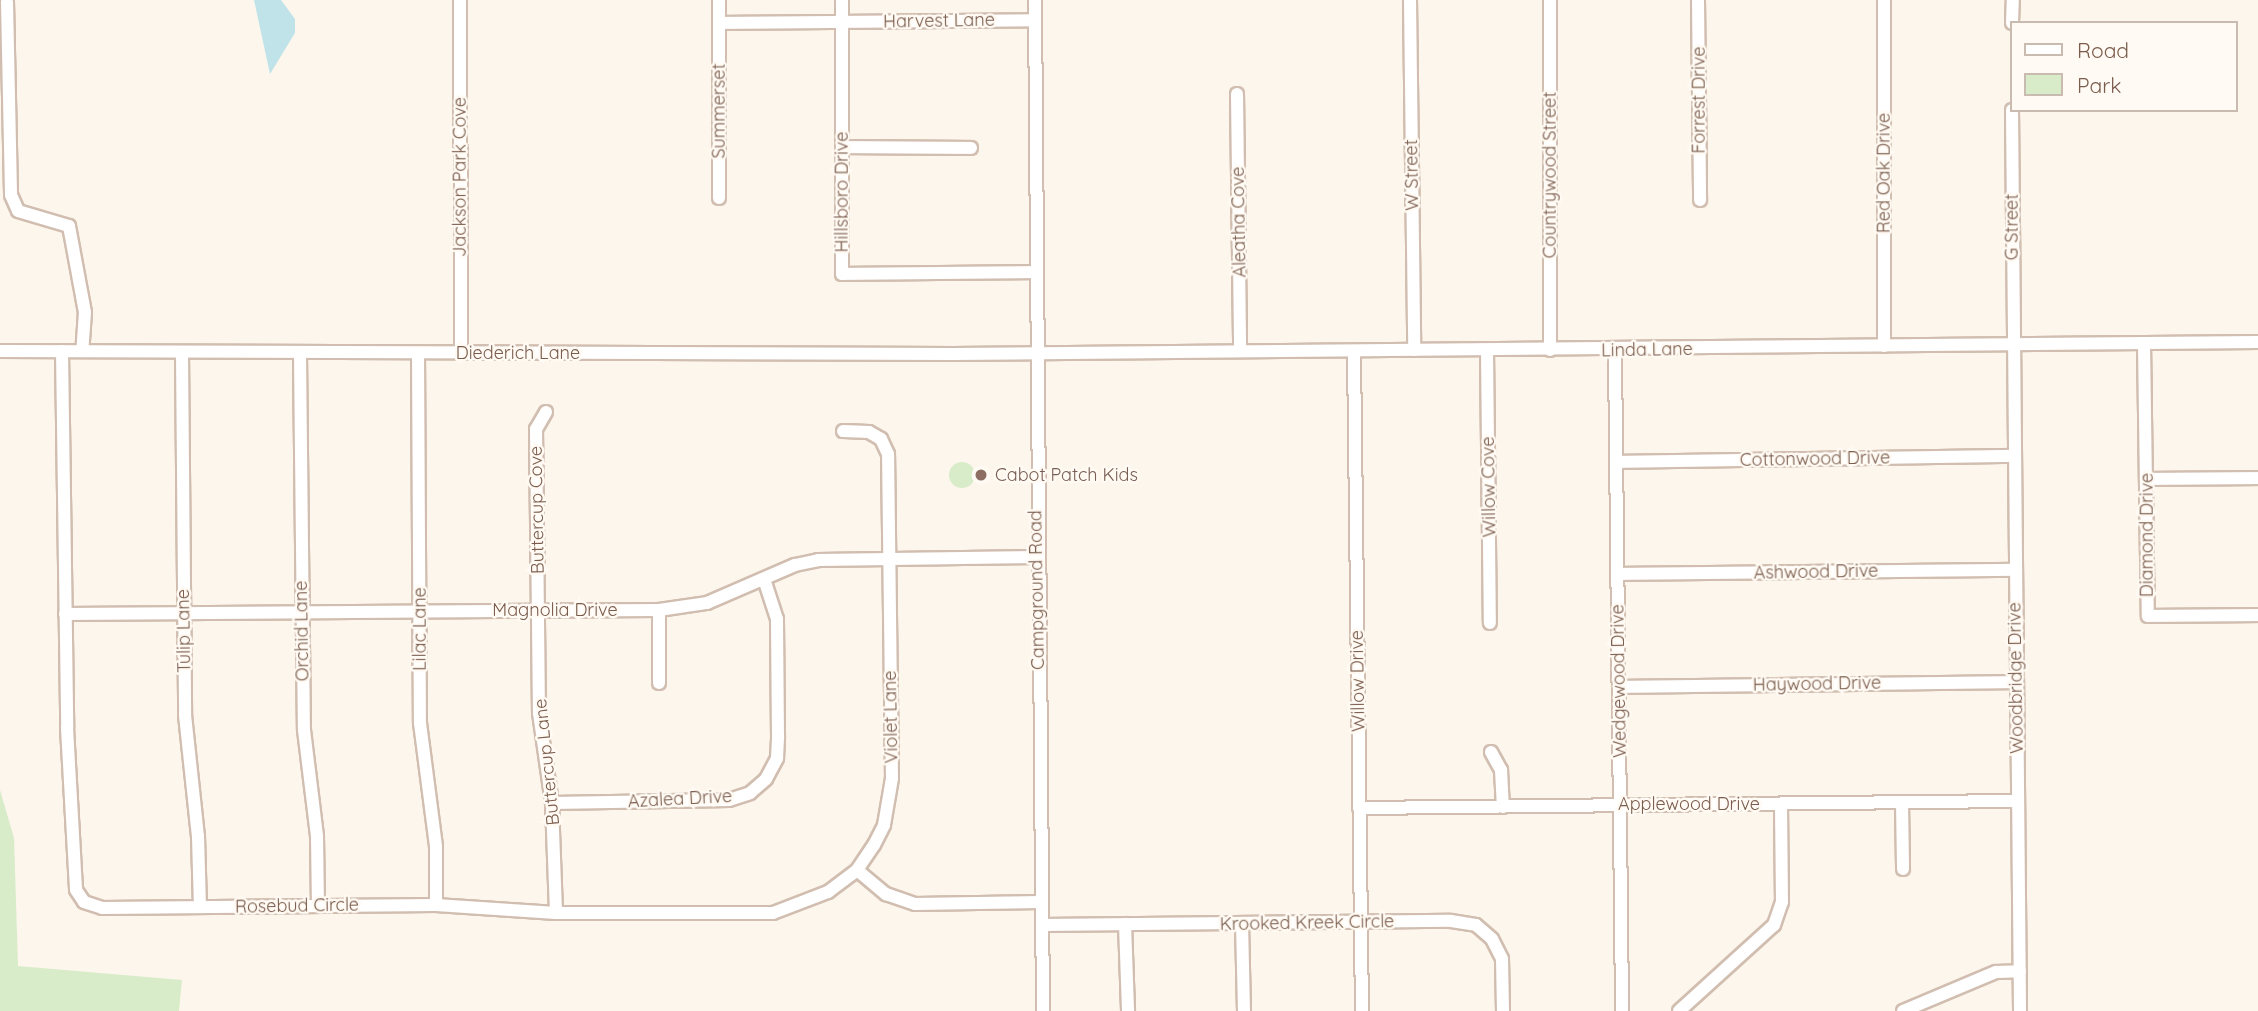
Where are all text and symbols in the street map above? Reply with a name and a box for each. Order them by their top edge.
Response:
street label: Harvest Lane [883,9,995,33]
legend [2010,21,2237,112]
text: Road [2077,37,2129,63]
street label: Forrest Drive [1688,46,1710,154]
street label: Summerset [708,63,730,159]
text: Park [2077,72,2121,98]
street label: Countrywood Street [1539,92,1561,258]
street label: Jackson Park Cove [449,97,471,257]
street label: Red Oak Drive [1873,113,1895,233]
street label: Hillsboro Drive [831,132,853,252]
street label: W Street [1401,139,1423,211]
street label: Aleatha Cove [1227,166,1251,278]
street label: G Street [2001,194,2023,260]
street label: Linda Lane [1601,338,1693,362]
street label: Diederich Lane [456,342,580,364]
street label: Willow Cove [1477,436,1501,538]
street label: Buttercup Cove [525,446,549,574]
street label: Cottonwood Drive [1740,447,1890,471]
place label: Cabot Patch Kids [995,464,1138,486]
marker: Cabot Patch Kids [973,467,989,483]
street label: Diamond Drive [2136,473,2158,597]
street label: Campground Road [1025,510,1049,670]
street label: Ashwood Drive [1753,560,1879,584]
street label: Orchid Lane [290,581,314,681]
street label: Lilac Lane [409,587,431,671]
street label: Tulip Lane [172,589,196,673]
street label: Magnolia Drive [492,599,618,621]
street label: Woodbridge Drive [2004,602,2028,754]
street label: Wedgewood Drive [1607,604,1631,758]
street label: Willow Drive [1346,630,1370,732]
street label: Violet Lane [879,670,903,764]
street label: Haywood Drive [1753,672,1881,696]
street label: Buttercup Lane [530,698,564,826]
street label: Azalea Drive [627,785,733,813]
street label: Applewood Drive [1618,793,1760,815]
street label: Rosebud Circle [235,894,359,918]
street label: Krooked Kreek Circle [1220,911,1394,935]

